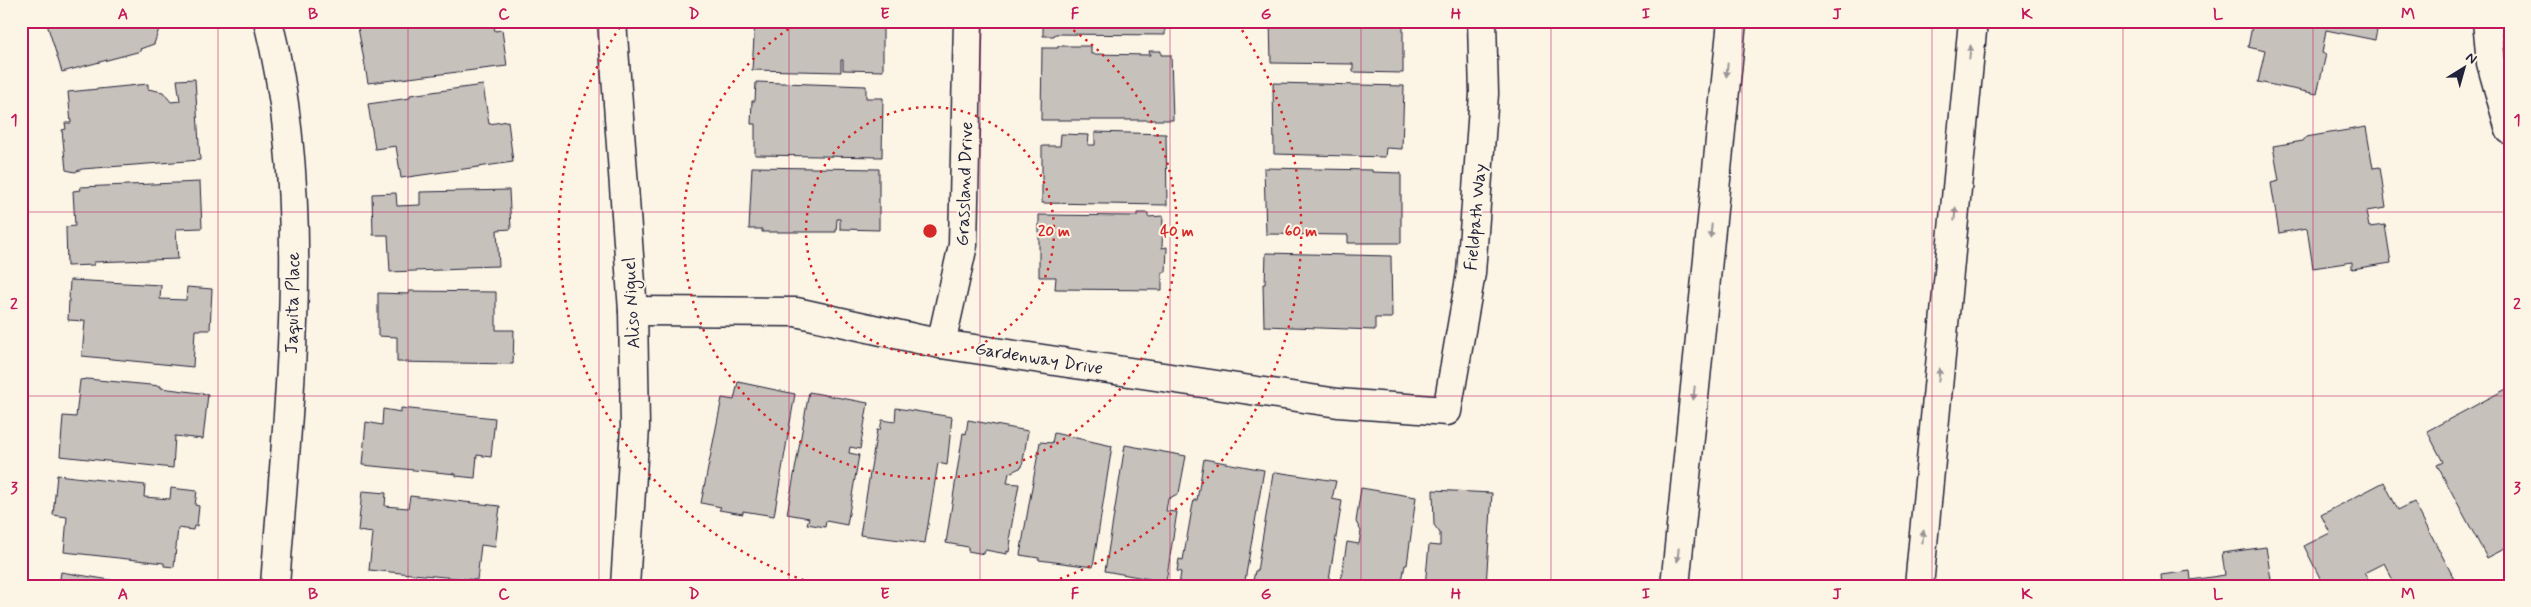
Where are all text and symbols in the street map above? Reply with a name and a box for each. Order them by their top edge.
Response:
text: A [118,4,128,25]
text: B [308,4,318,25]
text: C [498,4,510,25]
text: D [688,4,700,25]
text: E [880,4,890,25]
text: F [1071,4,1080,25]
text: G [1261,4,1272,25]
text: H [1451,4,1462,25]
text: I [1642,4,1651,25]
text: J [1832,4,1842,25]
text: K [2021,4,2033,25]
text: L [2213,4,2224,25]
text: M [2401,4,2415,25]
north arrow [2438,42,2488,92]
one-way arrow [1966,44,1974,60]
text: N [2462,48,2480,68]
one-way arrow [1723,62,1731,78]
text: 1 [10,110,18,131]
text: 1 [2513,110,2521,131]
street label: Grassland Drive [951,121,979,247]
street label: Fieldpath Way [1459,162,1493,272]
one-way arrow [1951,205,1959,221]
centre of rings [921,222,939,240]
text: 20 m [1038,222,1070,242]
text: 40 m [1160,222,1194,242]
text: 60 m [1285,222,1317,242]
one-way arrow [1707,224,1715,240]
street label: Jaquita Place [280,252,306,354]
street label: Aliso Niguel [618,256,647,349]
text: 2 [10,294,18,315]
text: 2 [2513,294,2521,315]
street label: Gardenway Drive [973,337,1105,381]
one-way arrow [1935,367,1943,383]
one-way arrow [1690,385,1698,401]
text: 3 [10,478,18,499]
text: 3 [2513,478,2521,499]
one-way arrow [1920,529,1928,545]
one-way arrow [1674,547,1682,563]
text: A [118,584,128,605]
text: B [308,584,318,605]
text: C [498,584,510,605]
text: D [688,584,700,605]
text: E [880,584,890,605]
text: F [1071,584,1080,605]
text: G [1261,584,1272,605]
text: H [1451,584,1462,605]
text: I [1642,584,1651,605]
text: J [1832,584,1842,605]
text: K [2021,584,2033,605]
text: L [2213,584,2224,605]
text: M [2401,584,2415,605]

